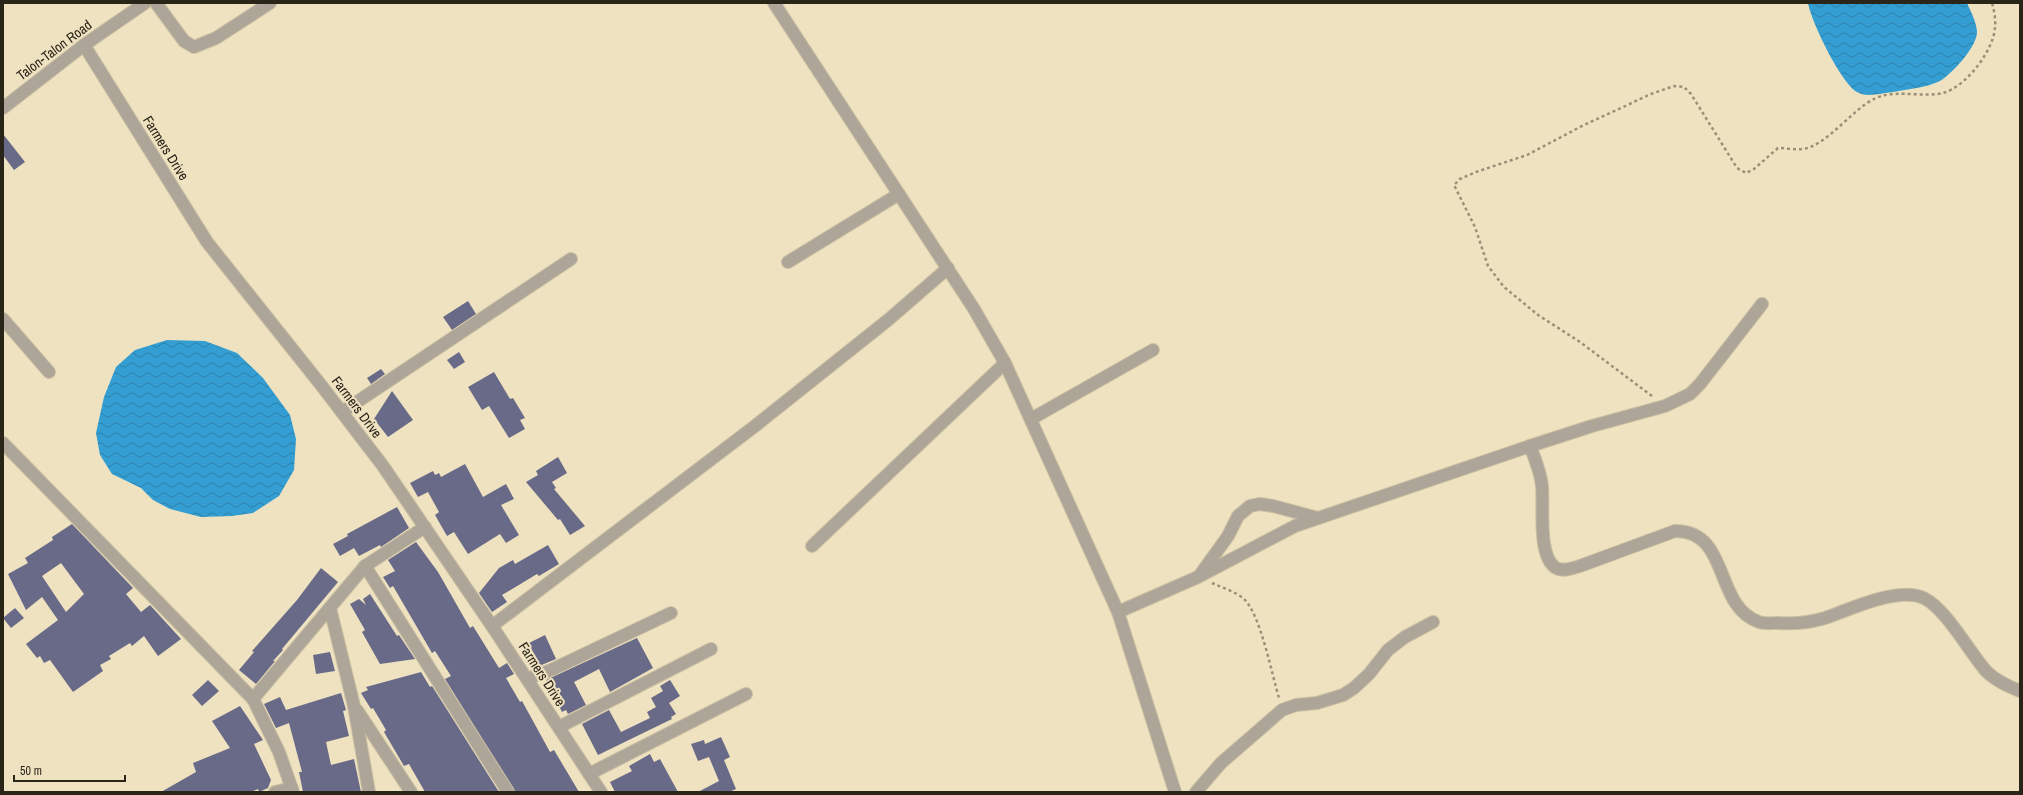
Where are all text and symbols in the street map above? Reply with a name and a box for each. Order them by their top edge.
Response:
street label: Talon-Talon Road [13,16,95,84]
street label: Farmers Drive [139,112,193,184]
street label: Farmers Drive [328,373,386,441]
street label: Farmers Drive [515,639,569,709]
scale bar [14,757,125,783]
text: 50 m [20,763,42,779]

